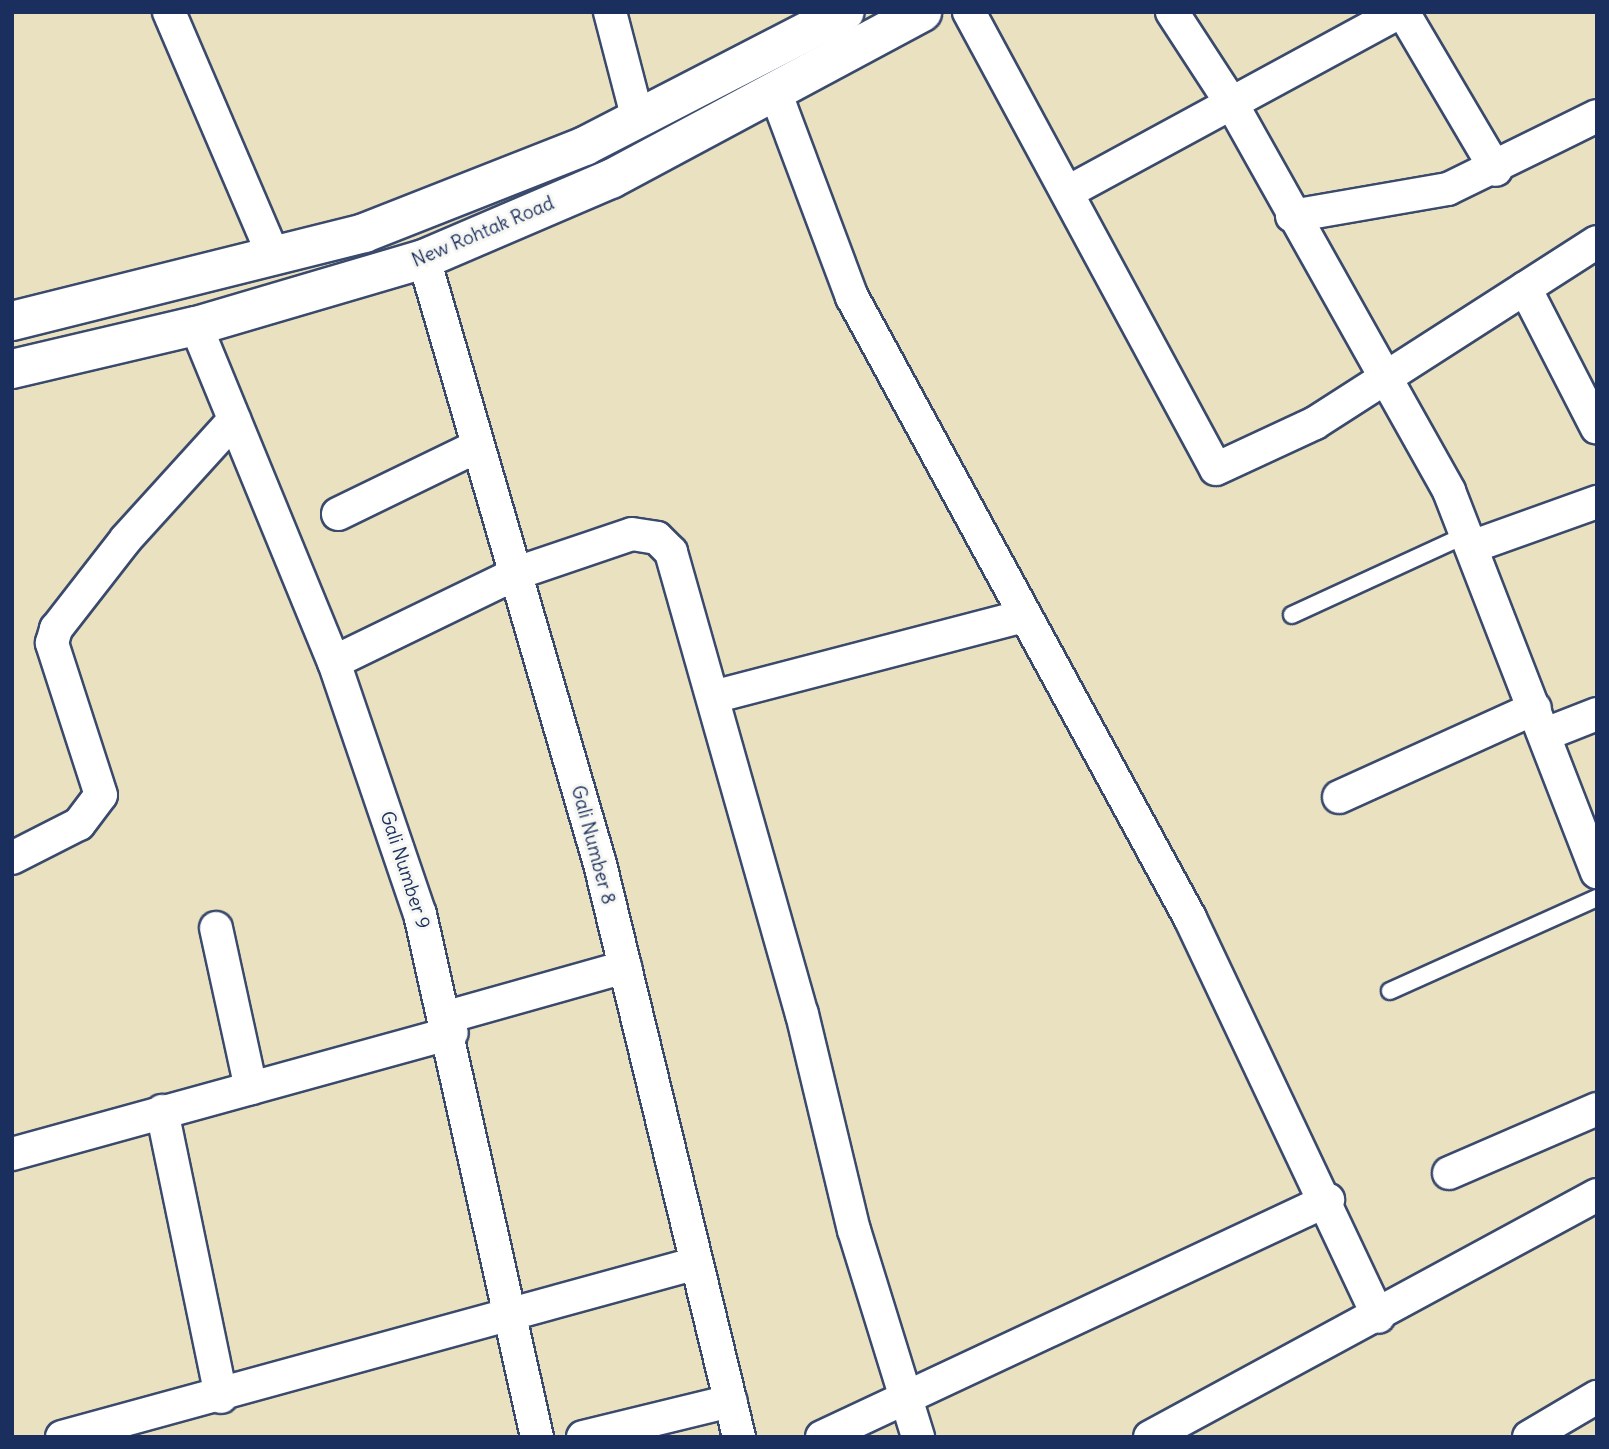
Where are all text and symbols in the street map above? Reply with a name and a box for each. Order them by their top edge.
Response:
street label: New Rohtak Road [409,192,557,272]
street label: Gali Number 8 [566,783,620,907]
street label: Gali Number 9 [375,808,435,932]

